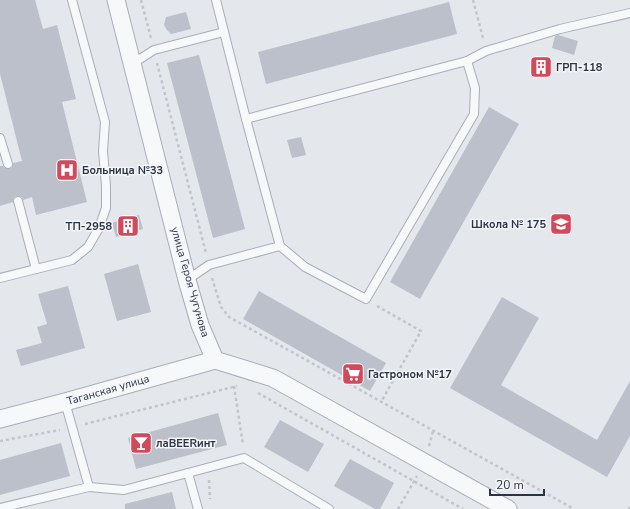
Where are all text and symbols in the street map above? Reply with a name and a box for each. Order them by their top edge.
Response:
building icon: ГРП-118 [528,54,554,80]
place label: ГРП-118 [556,60,603,75]
hospital icon: Больница №33 [54,157,80,183]
place label: Больница №33 [82,163,163,178]
school or university icon: Школа № 175 [548,211,574,237]
building icon: ТП-2958 [115,213,141,239]
place label: Школа № 175 [471,217,546,232]
place label: ТП-2958 [66,219,112,234]
street label: улица Героя Чугунова [167,225,213,339]
supermarket icon: Гастроном №17 [340,361,366,387]
place label: Гастроном №17 [368,367,452,382]
street label: Таганская улица [65,371,151,409]
bar icon: лаBEERинт [128,430,154,456]
place label: лаBEERинт [156,436,216,451]
scale bar [490,471,544,497]
text: 20 m [496,477,524,493]

